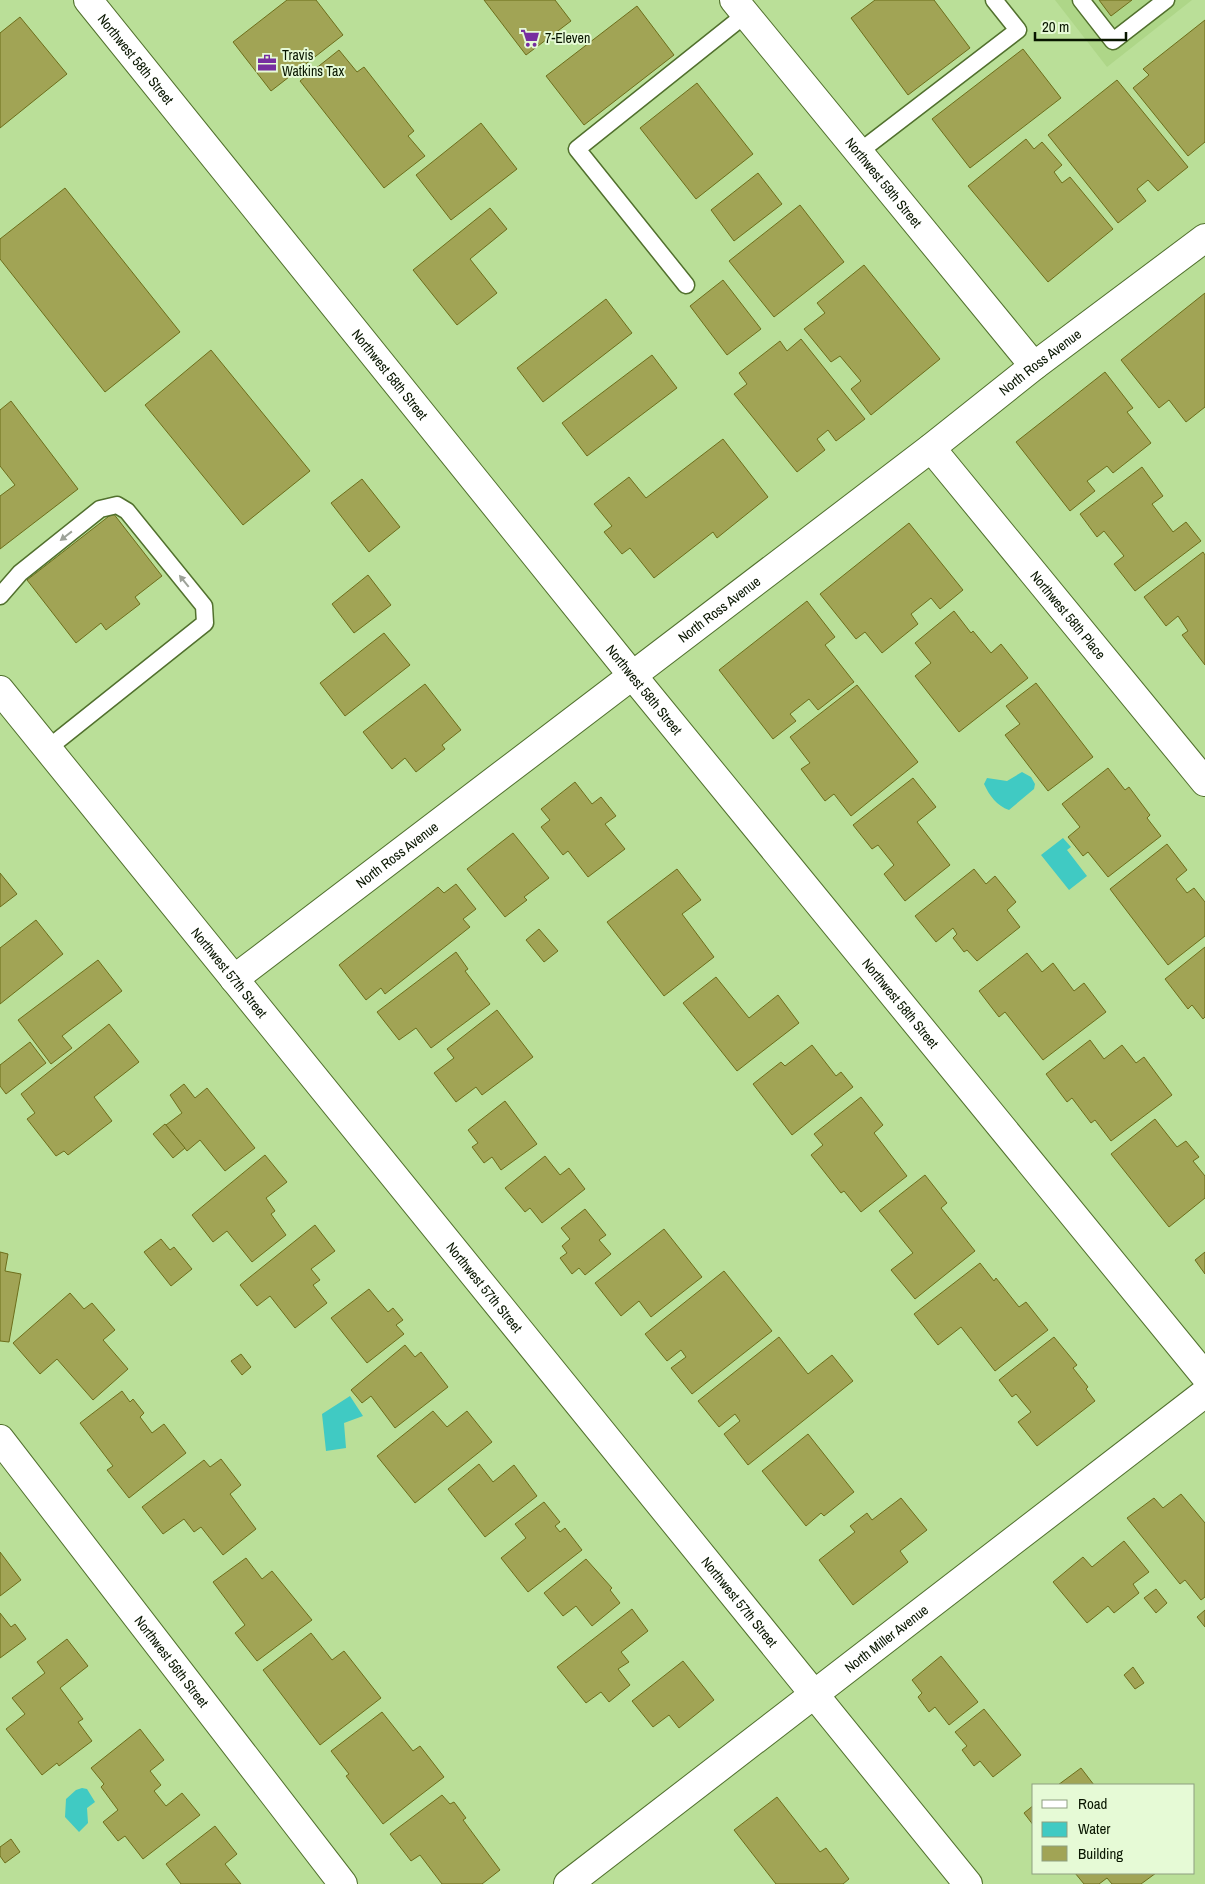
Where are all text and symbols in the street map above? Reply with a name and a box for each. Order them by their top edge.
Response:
street label: Northwest 58th Street [94,10,178,108]
scale bar [1035,10,1126,42]
text: 20 m [1042,16,1069,37]
supermarket icon: 7-Eleven [519,27,541,49]
place label: 7-Eleven [545,29,590,47]
place label: Travis Watkins Tax [282,46,344,80]
office icon: Travis Watkins Tax [256,52,278,74]
street label: Northwest 59th Street [841,134,926,231]
street label: North Ross Avenue [995,325,1085,399]
street label: Northwest 58th Street [348,326,432,423]
one-way arrow [60,530,73,541]
street label: Northwest 58th Place [1026,567,1110,663]
street label: North Ross Avenue [674,572,764,646]
one-way arrow [179,575,190,588]
street label: Northwest 58th Street [602,641,686,739]
street label: North Ross Avenue [352,818,442,892]
street label: Northwest 57th Street [187,924,271,1022]
street label: Northwest 58th Street [858,955,943,1052]
street label: Northwest 57th Street [442,1238,526,1336]
street label: Northwest 57th Street [697,1553,781,1651]
street label: North Miller Avenue [841,1601,932,1676]
street label: Northwest 56th Street [130,1612,213,1711]
legend [1032,1784,1195,1874]
text: Road [1078,1793,1107,1814]
text: Water [1078,1818,1110,1839]
text: Building [1078,1843,1123,1864]

